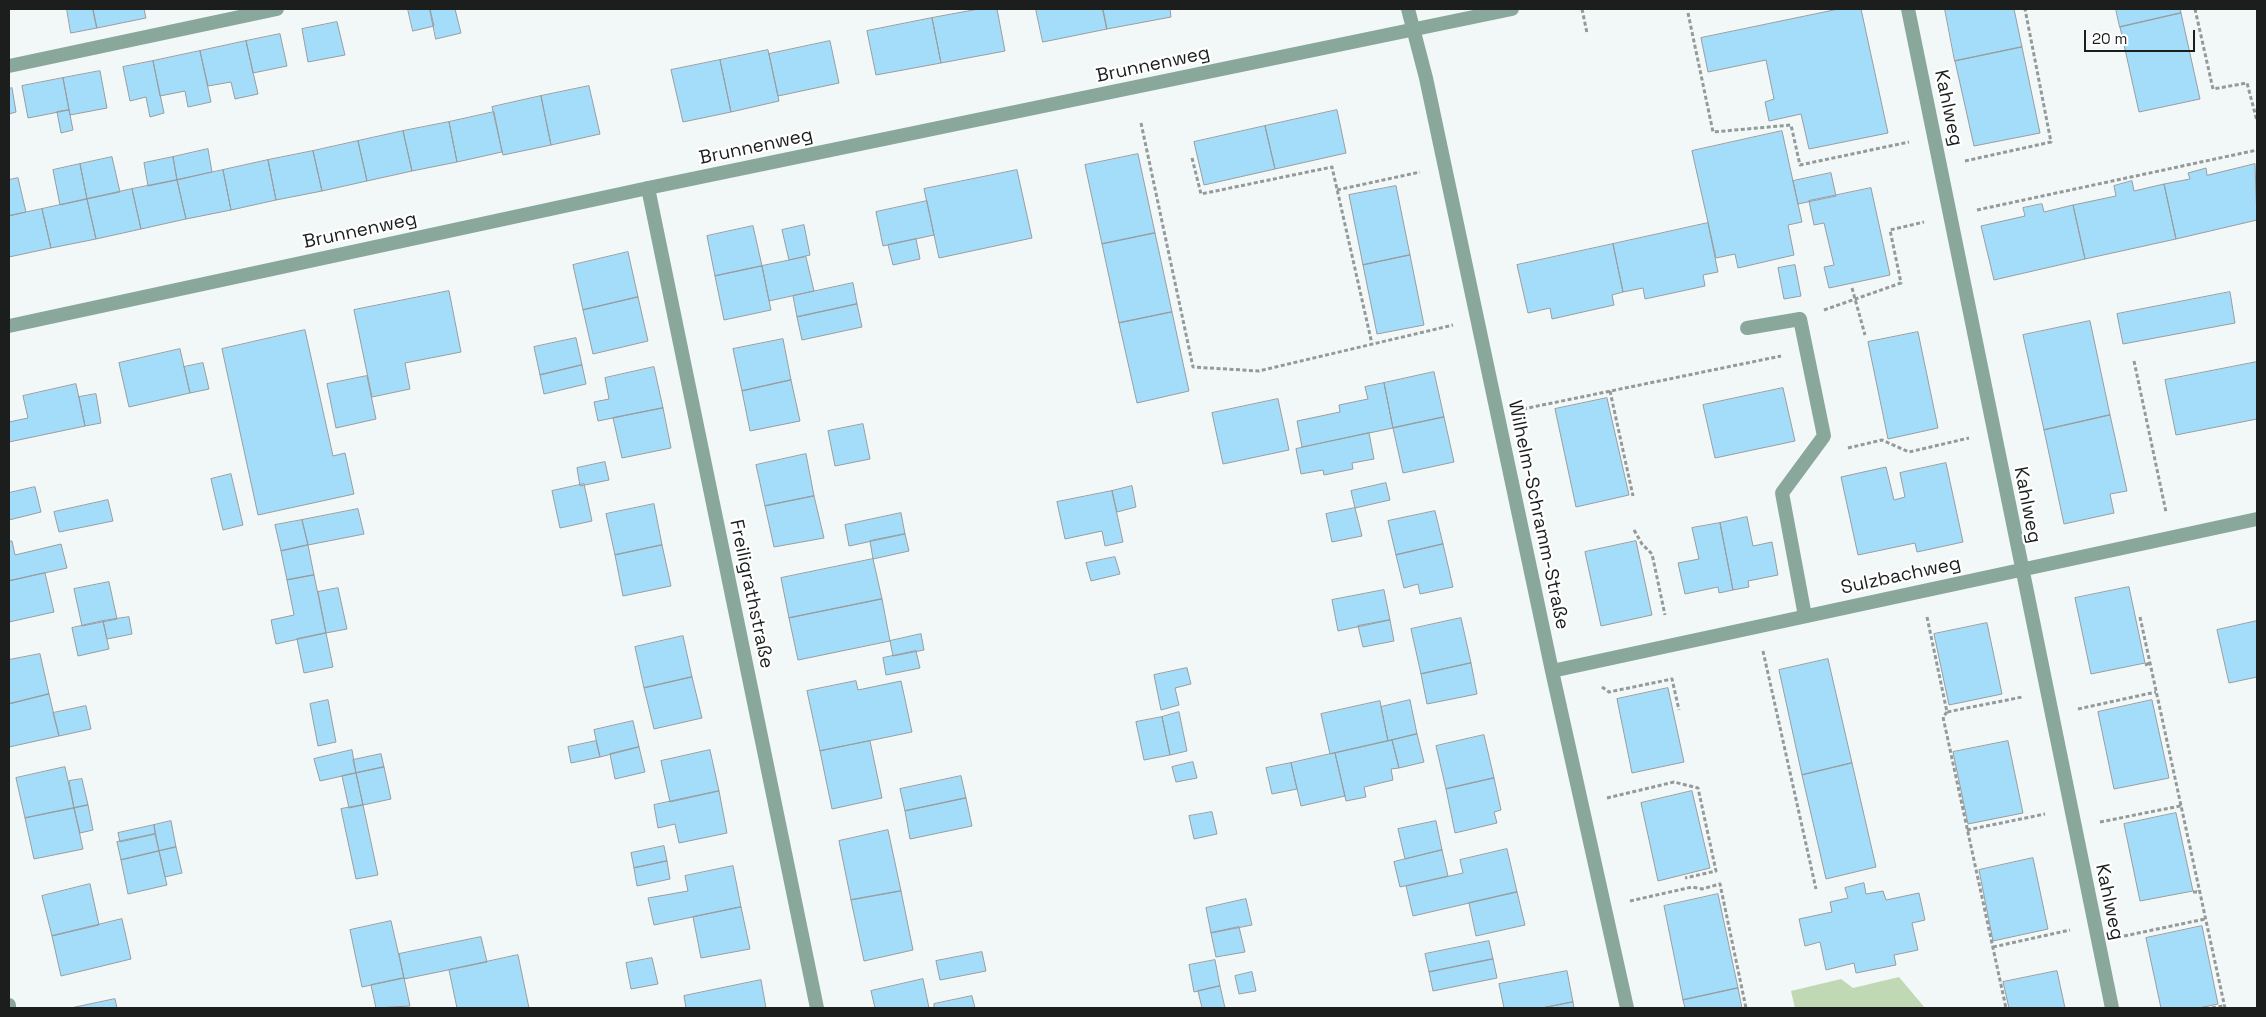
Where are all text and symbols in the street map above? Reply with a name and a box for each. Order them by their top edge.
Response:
scale bar [2086,20,2197,52]
text: 20 m [2092,29,2127,48]
street label: Brunnenweg [1094,42,1212,88]
street label: Kahlweg [1929,68,1967,148]
street label: Brunnenweg [697,124,815,170]
street label: Brunnenweg [301,208,419,254]
street label: Wilhelm-Schramm-Straße [1503,398,1573,632]
street label: Kahlweg [2008,465,2046,545]
street label: Freiligrathstraße [724,518,778,670]
street label: Sulzbachweg [1839,552,1963,600]
street label: Kahlweg [2090,862,2128,942]

